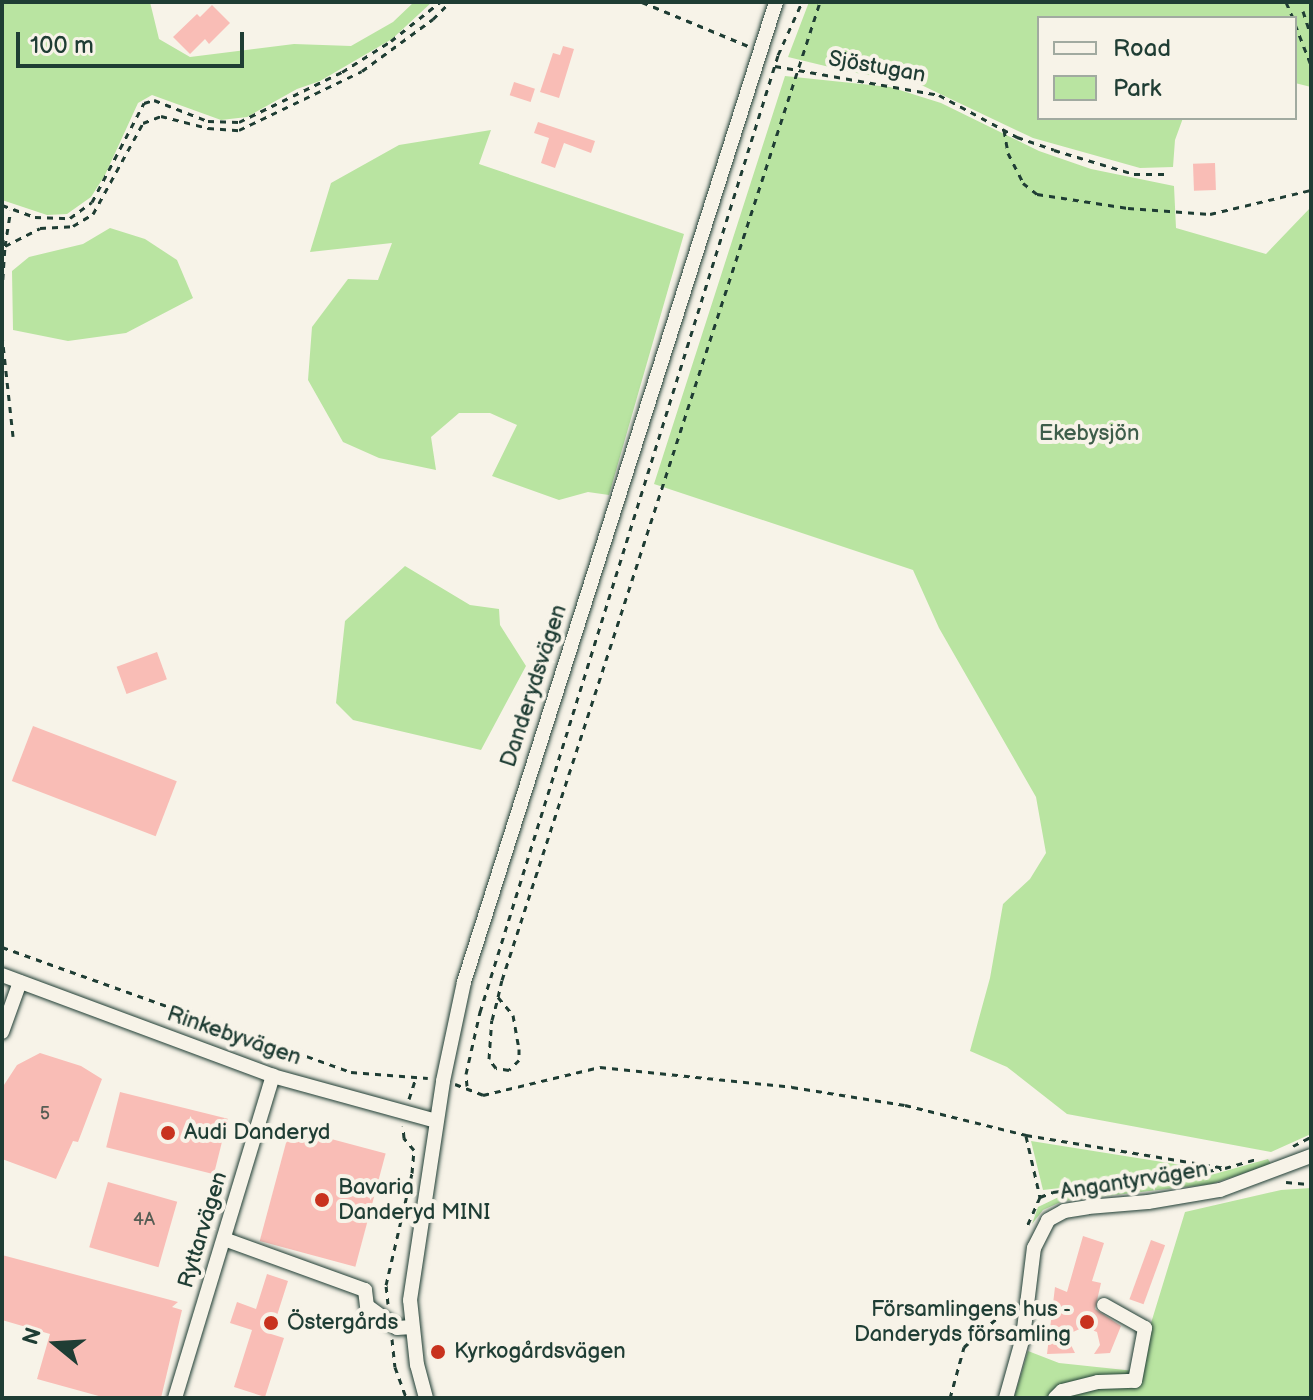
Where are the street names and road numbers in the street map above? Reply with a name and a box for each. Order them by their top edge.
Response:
street label: Sjöstugan [826,45,928,89]
street label: Danderydsvägen [495,602,573,770]
street label: Rinkebyvägen [164,1001,304,1071]
street label: Angantyrvägen [1058,1156,1210,1206]
street label: Ryttarvägen [173,1169,233,1291]

